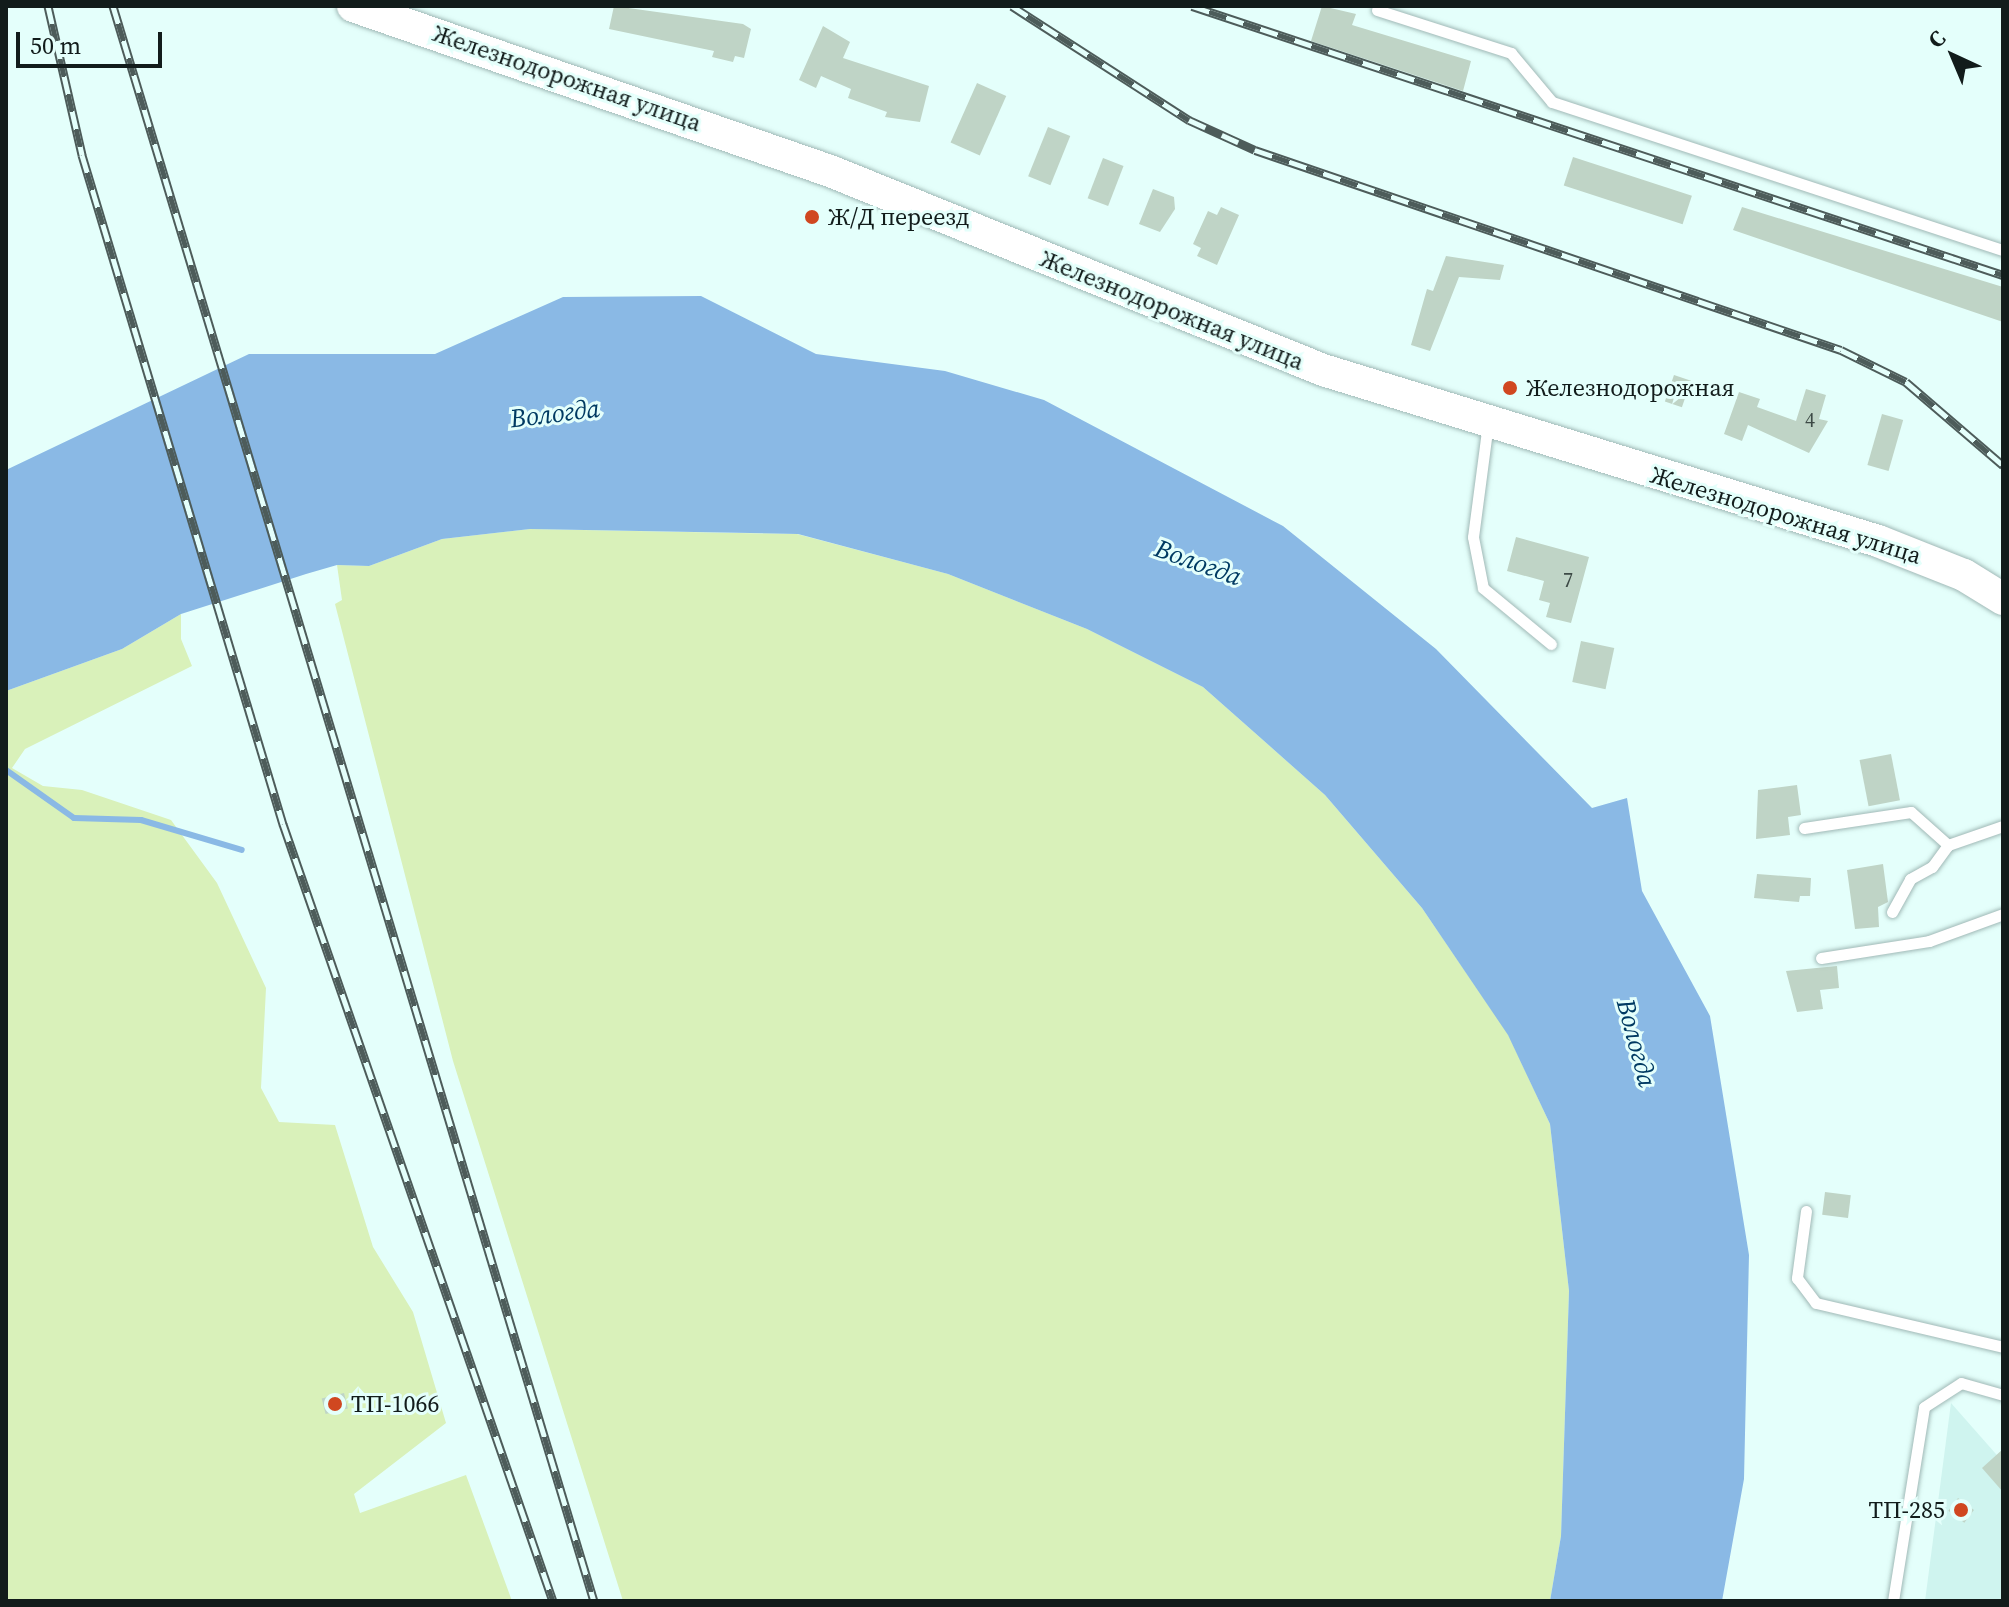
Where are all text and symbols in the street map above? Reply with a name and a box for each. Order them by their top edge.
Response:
scale bar [20,16,166,66]
north arrow [1913,16,1993,96]
street label: Железнодорожная улица [429,19,705,137]
text: С [1921,23,1952,54]
text: 50 m [30,29,81,62]
place label: Ж/Д переезд [828,203,969,231]
marker: Ж/Д переезд [803,208,821,226]
street label: Железнодорожная улица [1036,244,1308,376]
place label: Железнодорожная [1526,374,1734,402]
marker: Железнодорожная [1501,379,1519,397]
water label: Вологда [508,393,602,435]
house number: 4 [1805,408,1815,432]
street label: Железнодорожная улица [1647,460,1925,570]
water label: Вологда [1150,533,1246,593]
house number: 7 [1563,568,1573,592]
water label: Вологда [1609,996,1663,1090]
place label: ТП-1066 [351,1390,440,1418]
marker: ТП-1066 [326,1395,344,1413]
place label: ТП-285 [1868,1496,1945,1524]
marker: ТП-285 [1952,1501,1970,1519]

